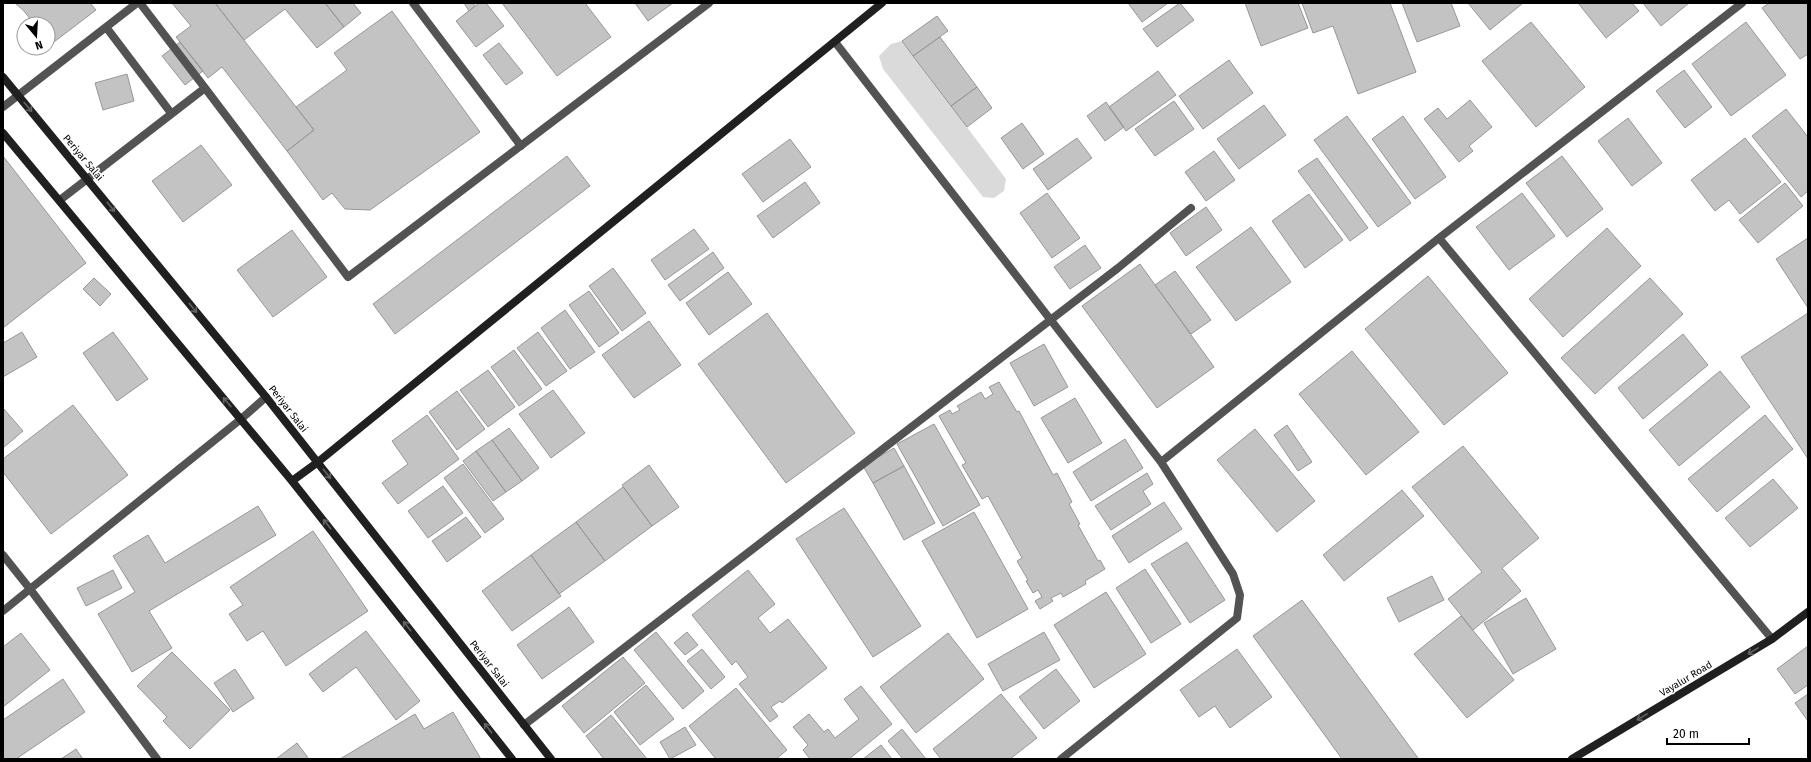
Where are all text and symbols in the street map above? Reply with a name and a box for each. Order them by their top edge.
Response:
north arrow [16,16,56,56]
text: N [33,38,44,52]
one-way arrow [23,102,32,112]
street label: Periyar Salai [60,133,106,184]
one-way arrow [106,202,115,213]
one-way arrow [189,302,198,313]
street label: Periyar Salai [266,383,310,435]
one-way arrow [222,396,231,407]
one-way arrow [323,469,332,480]
one-way arrow [322,519,331,530]
one-way arrow [403,621,412,632]
street label: Periyar Salai [467,638,511,690]
one-way arrow [1747,647,1759,655]
street label: Vayalur Road [1658,659,1714,699]
one-way arrow [1636,714,1648,722]
scale bar [1667,720,1749,746]
one-way arrow [483,723,492,734]
text: 20 m [1673,727,1699,741]

